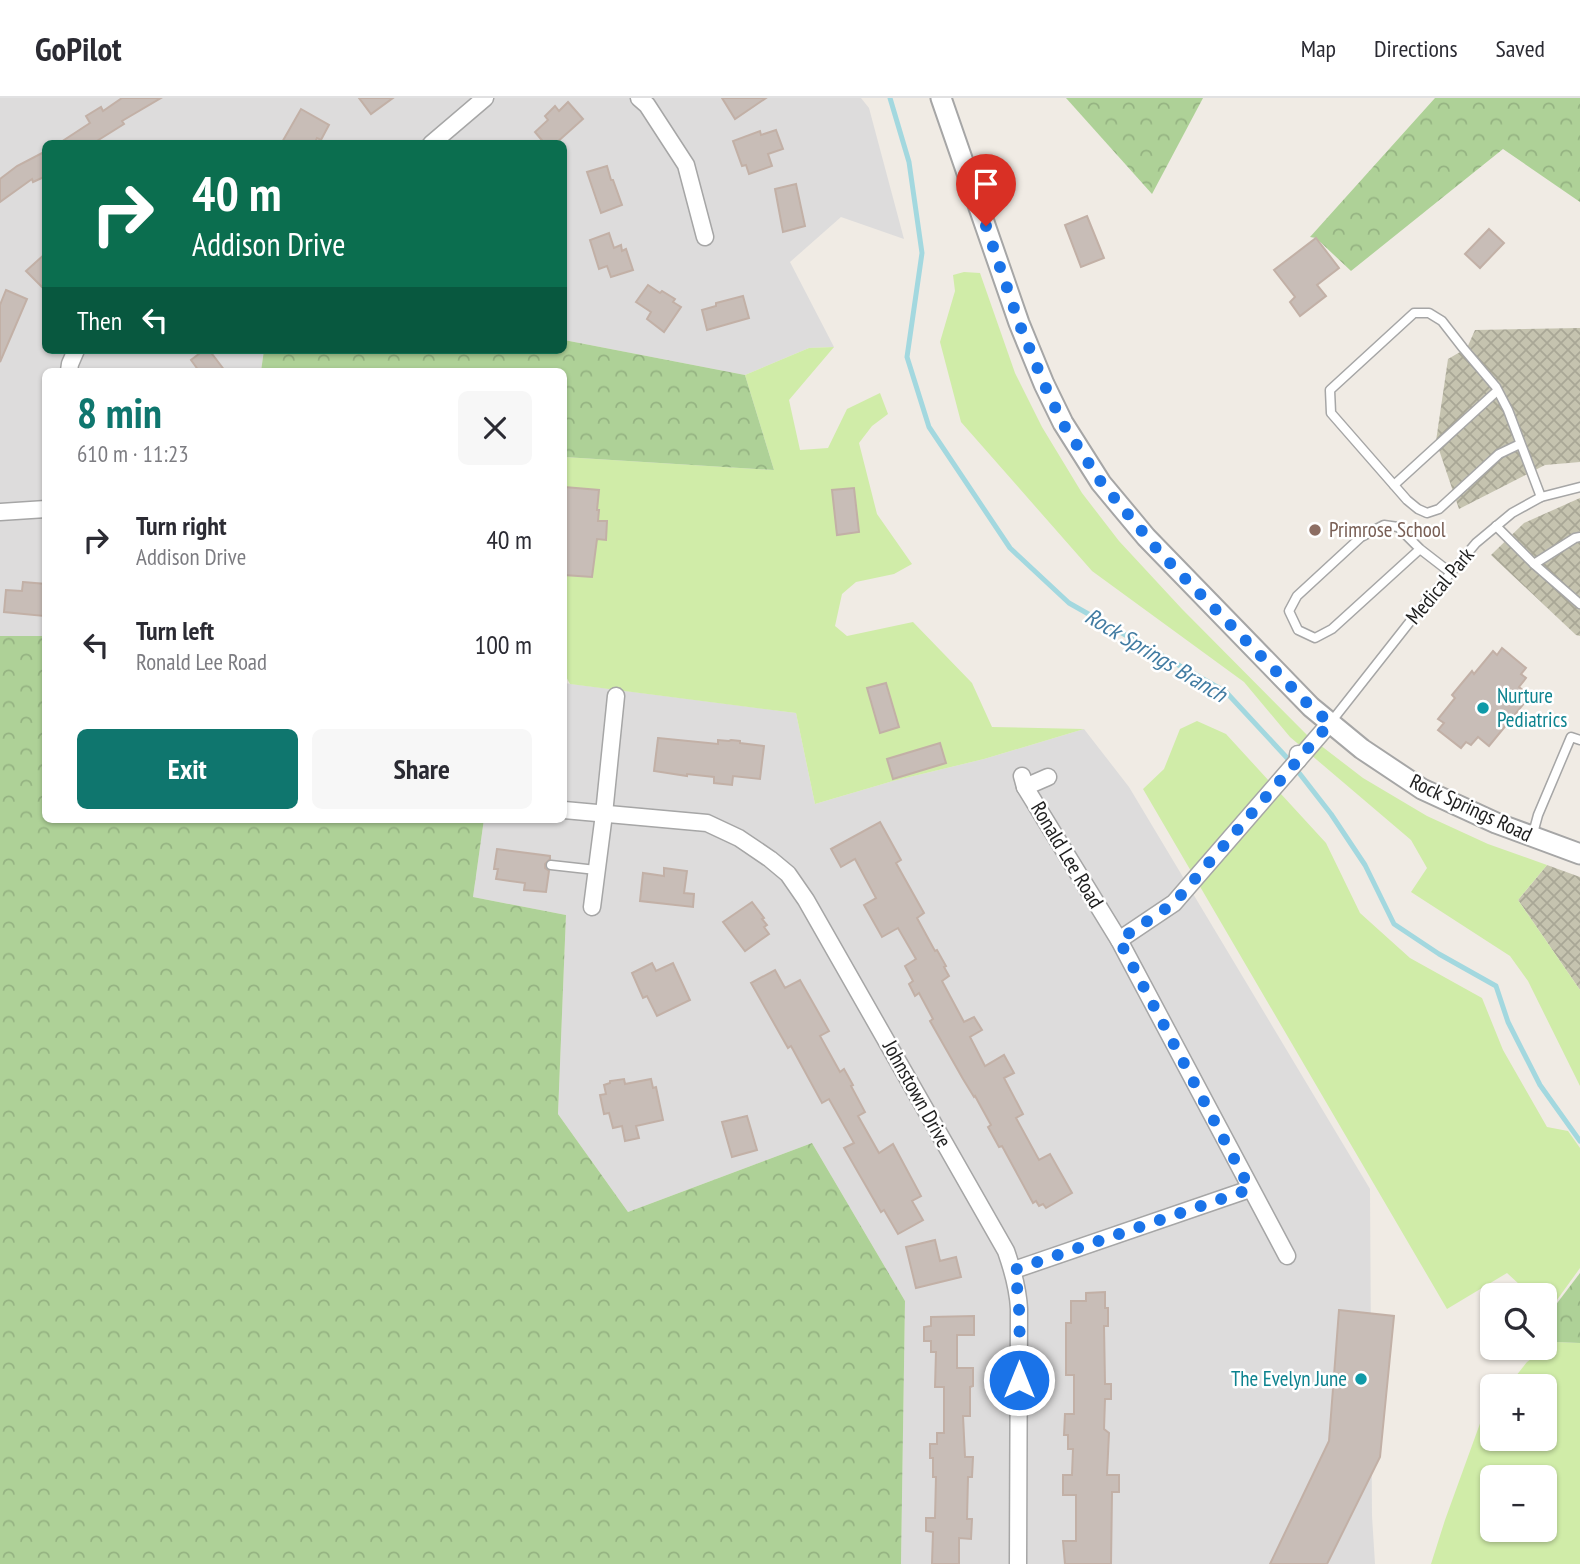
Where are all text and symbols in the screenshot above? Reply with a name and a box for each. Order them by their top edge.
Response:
text: GoPilot [35,27,122,70]
text: Map [1301,33,1336,64]
text: Directions [1374,33,1458,64]
text: Saved [1496,33,1545,64]
pin [956,154,1016,226]
text: 40 m [192,161,281,225]
icon: arrive [967,165,1005,203]
icon: right [77,168,168,259]
text: Addison Drive [192,223,345,265]
icon: left [136,301,174,339]
text: Then [77,304,122,337]
text: 8 min [77,385,162,440]
button: close [458,391,532,465]
text: 610 m · 11:23 [77,439,189,468]
text: Turn right [136,509,227,542]
place label: Primrose School [1329,516,1446,543]
icon: right [77,521,115,559]
marker: Primrose School [1307,522,1323,538]
text: 40 m [486,523,532,556]
text: Addison Drive [136,542,246,571]
street label: Medical Park [1400,542,1480,630]
water label: Rock Springs Branch [1080,601,1234,709]
text: Turn left [136,614,214,647]
icon: left [77,626,115,664]
text: 100 m [474,628,532,661]
text: Ronald Lee Road [136,647,267,676]
place label: Nurture Pediatrics [1497,682,1567,733]
marker: Nurture Pediatrics [1475,700,1491,716]
button: Exit [77,729,298,809]
button: Share [312,729,532,809]
street label: Rock Springs Road [1406,767,1537,848]
street label: Ronald Lee Road [1025,797,1110,913]
street label: Johnstown Drive [876,1035,958,1152]
map controls [1480,1283,1557,1542]
button: search [1480,1283,1557,1360]
position arrow [982,1343,1056,1417]
place label: The Evelyn June [1231,1365,1347,1392]
marker: The Evelyn June [1353,1371,1369,1387]
button: + [1480,1374,1557,1451]
button: − [1480,1465,1557,1542]

